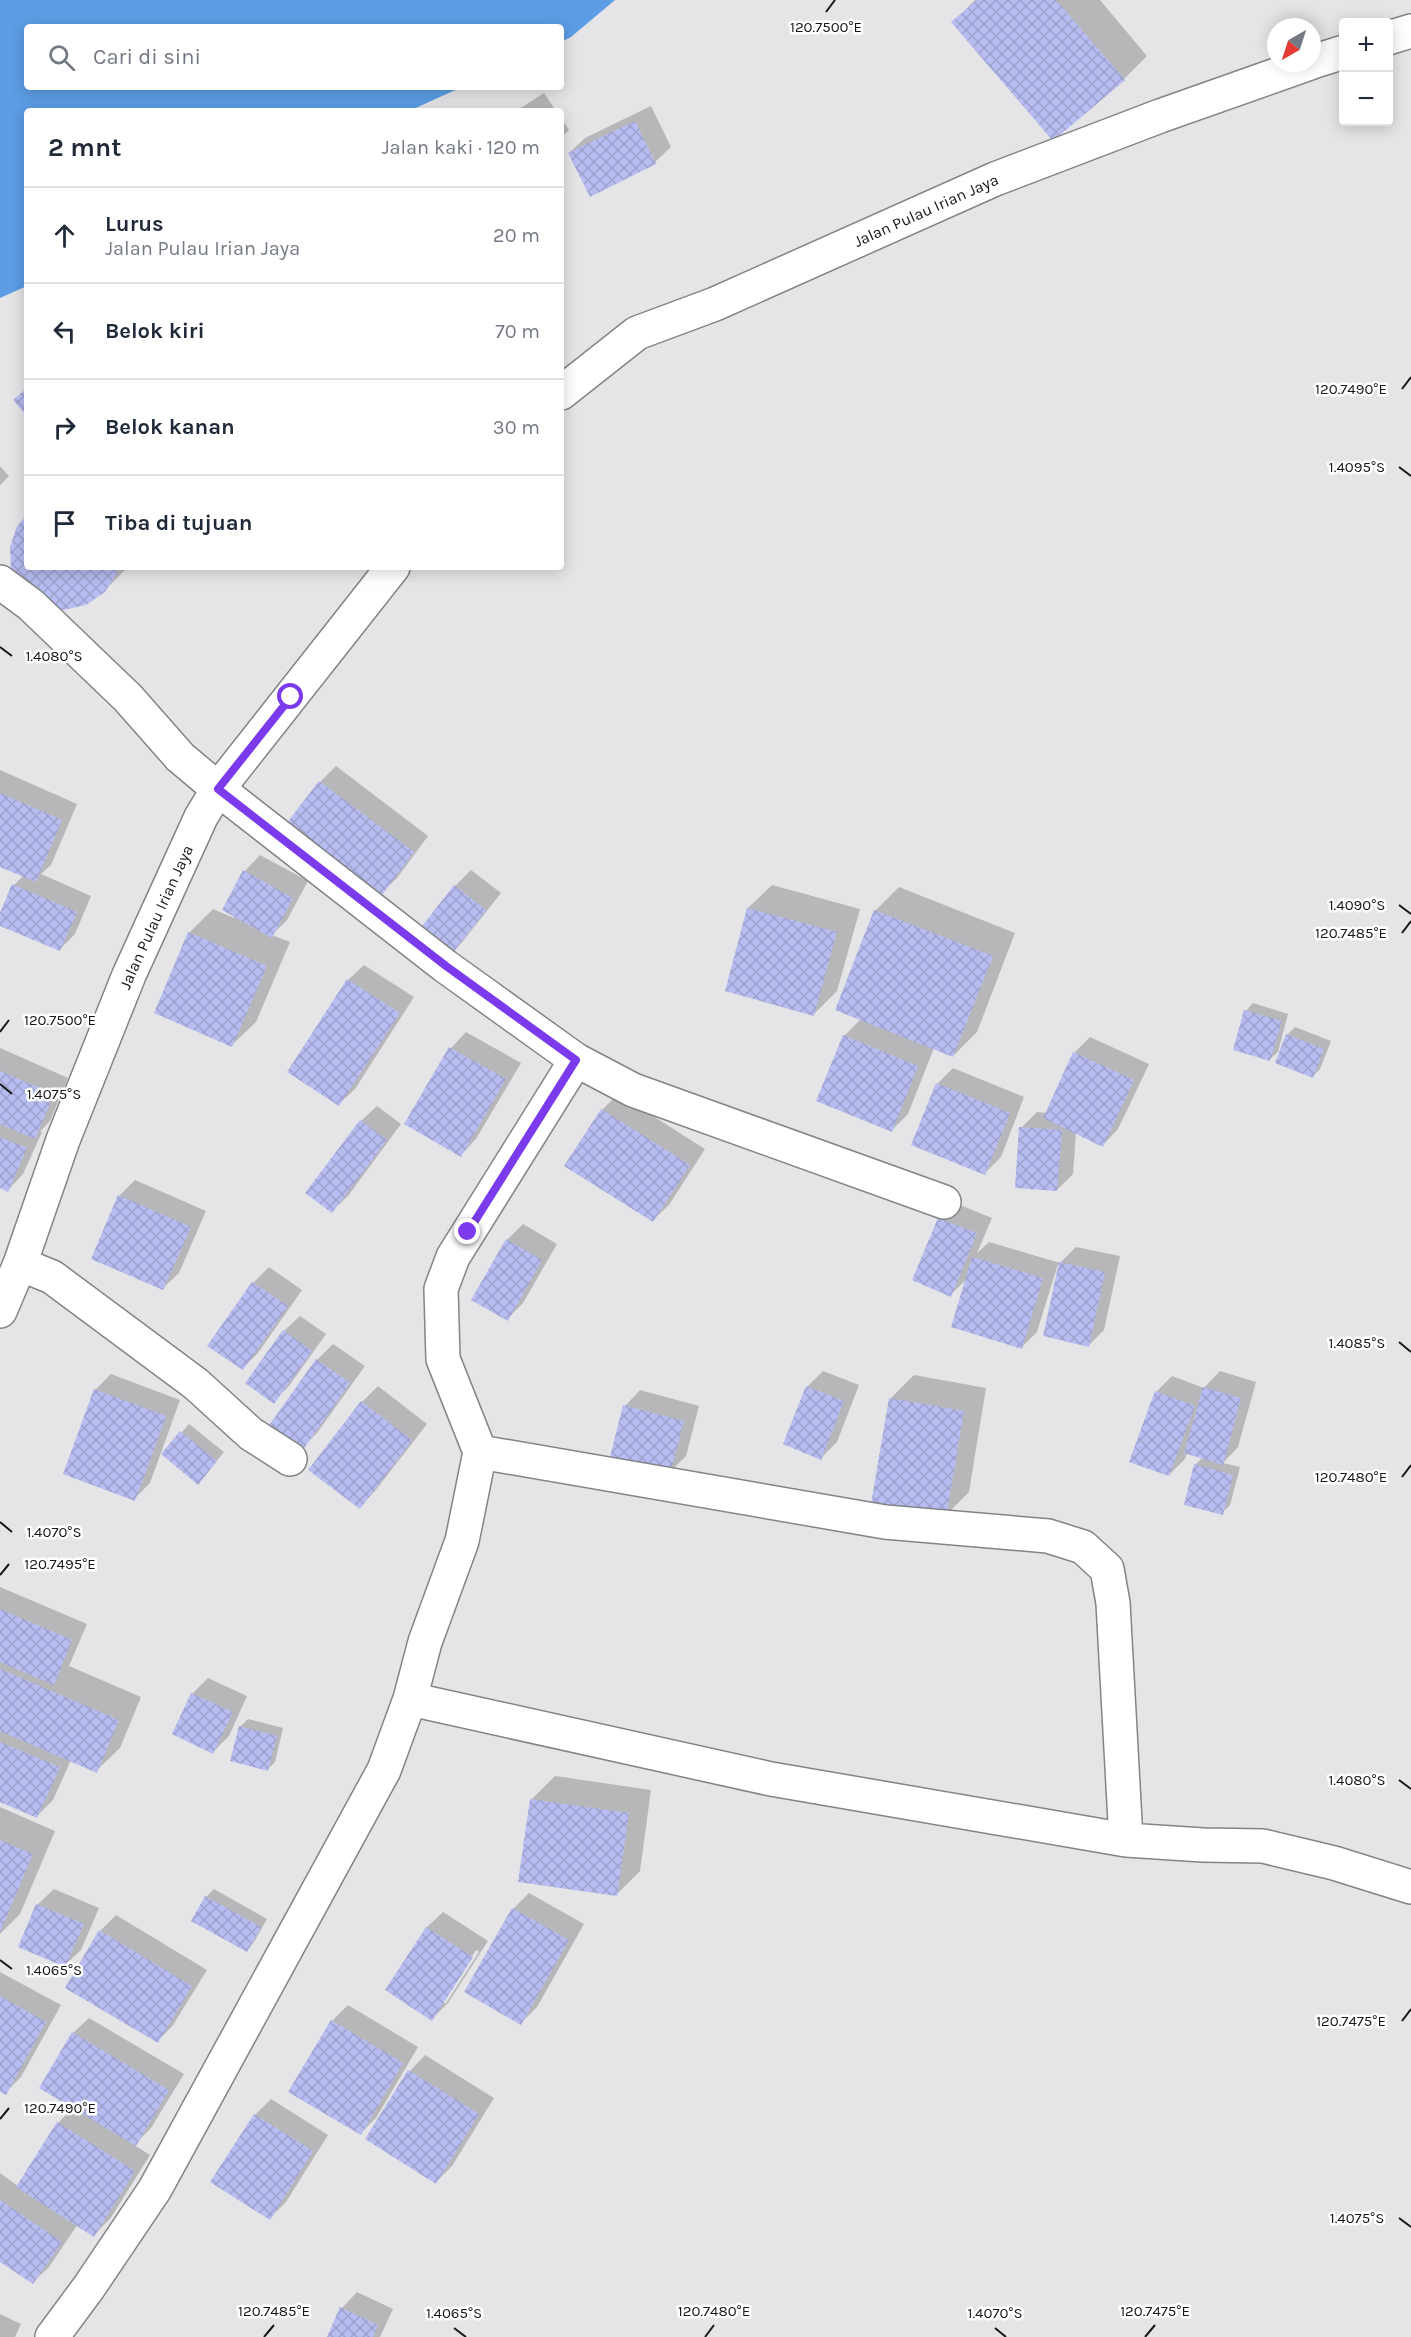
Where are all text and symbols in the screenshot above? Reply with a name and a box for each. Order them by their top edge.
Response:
text: 120.7500°E [790,18,862,36]
north arrow [1267,18,1321,72]
map controls [1339,18,1393,126]
button: + [1339,18,1393,72]
search box [24,24,564,90]
icon: search [45,41,78,74]
text: Cari di sini [93,44,201,70]
button: − [1339,72,1393,126]
text: 2 mnt [48,132,121,163]
text: Jalan kaki · 120 m [381,136,540,159]
street label: Jalan Pulau Irian Jaya [851,170,1001,251]
text: Lurus [105,211,164,237]
icon: ahead [48,219,81,252]
text: 20 m [493,224,540,247]
text: Jalan Pulau Irian Jaya [105,237,300,260]
icon: left [48,315,81,348]
text: Belok kiri [105,318,205,344]
text: 70 m [495,320,540,343]
text: 120.7490°E [1315,380,1387,398]
icon: right [48,411,81,444]
text: Belok kanan [105,414,235,440]
text: 30 m [493,416,540,439]
text: 1.4095°S [1329,458,1385,476]
icon: arrive [48,507,81,540]
text: Tiba di tujuan [105,510,252,536]
text: 1.4080°S [25,647,83,665]
route start [277,683,303,709]
street label: Jalan Pulau Irian Jaya [115,842,197,992]
text: 1.4090°S [1329,896,1385,914]
text: 120.7485°E [1315,924,1387,942]
text: 120.7500°E [24,1011,96,1029]
text: 1.4075°S [27,1085,81,1103]
route end [454,1218,480,1244]
text: 1.4085°S [1329,1334,1385,1352]
text: 120.7480°E [1315,1468,1387,1486]
text: 1.4070°S [26,1523,82,1541]
text: 120.7495°E [24,1555,96,1573]
text: 1.4080°S [1328,1771,1386,1789]
text: 1.4065°S [26,1961,82,1979]
text: 120.7475°E [1316,2012,1386,2030]
text: 120.7490°E [24,2099,96,2117]
text: 1.4075°S [1330,2209,1384,2227]
text: 120.7485°E [238,2302,310,2320]
text: 120.7480°E [678,2302,750,2320]
text: 120.7475°E [1120,2302,1190,2320]
text: 1.4065°S [426,2304,482,2322]
text: 1.4070°S [967,2304,1023,2322]

